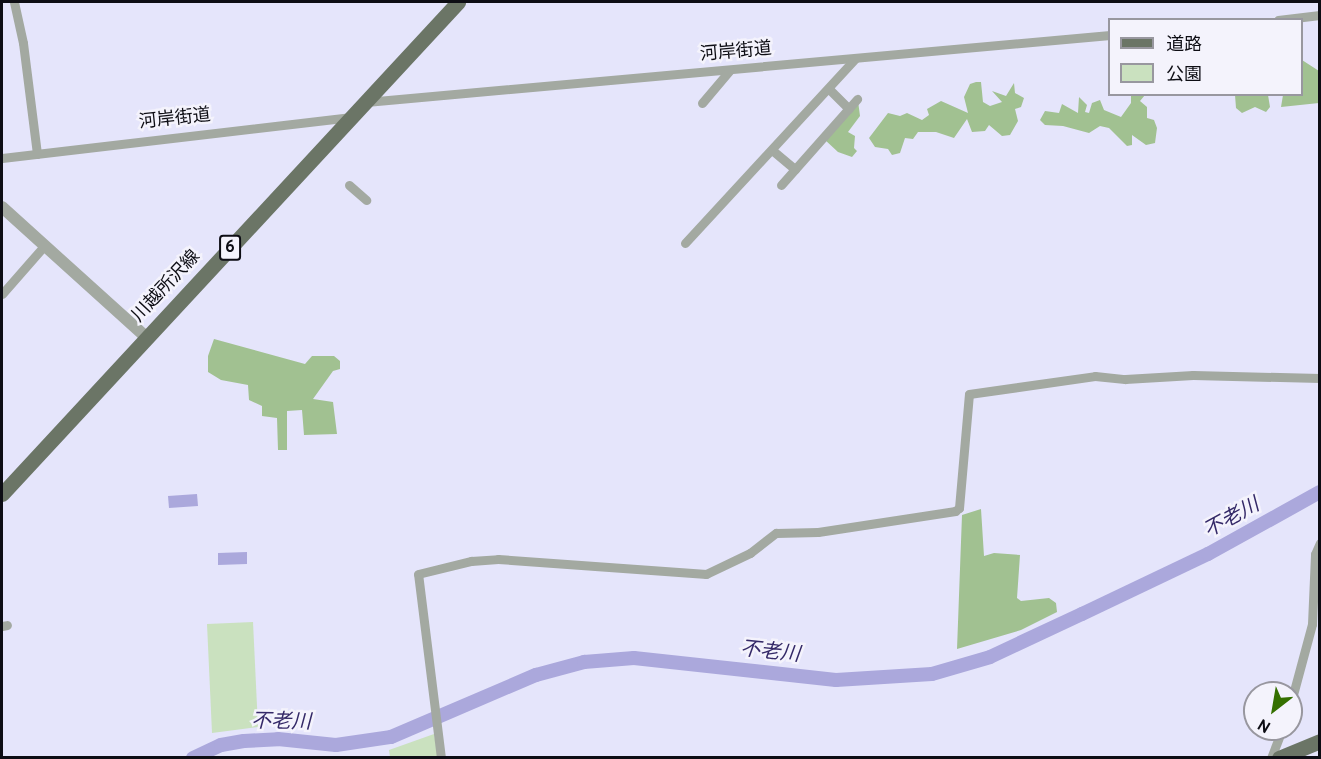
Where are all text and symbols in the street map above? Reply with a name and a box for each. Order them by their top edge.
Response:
legend [1108,18,1303,96]
text: 道路 [1166,34,1202,57]
street label: 河岸街道 [699,39,773,67]
text: 公園 [1166,64,1202,87]
street label: 河岸街道 [138,105,212,135]
road number: 6 [218,235,242,261]
street label: 川越所沢線 [128,247,206,327]
water label: 不老川 [1200,494,1264,544]
water label: 不老川 [739,638,801,668]
north arrow [1243,681,1303,741]
water label: 不老川 [251,710,311,736]
text: N [1255,713,1275,736]

